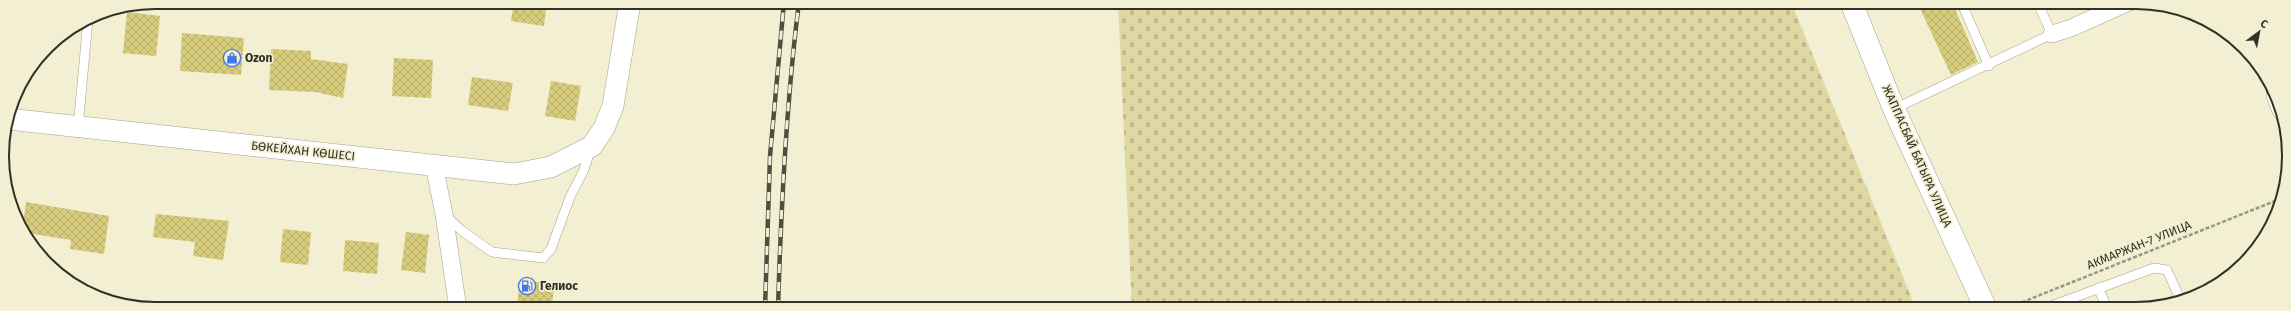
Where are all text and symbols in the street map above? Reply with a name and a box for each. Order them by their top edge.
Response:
north arrow [2239,12,2279,52]
text: С [2258,17,2271,31]
shop icon: Ozon [222,48,242,68]
place label: Ozon [245,51,273,65]
street label: ЖАППАСБАЙ БАТЫРА УЛИЦА [1879,82,1956,229]
street label: БӨКЕЙХАН КӨШЕСІ [250,138,356,163]
street label: АКМАРЖАН-7 УЛИЦА [2085,218,2193,272]
fuel station icon: Гелиос [517,276,537,296]
place label: Гелиос [540,279,578,293]

